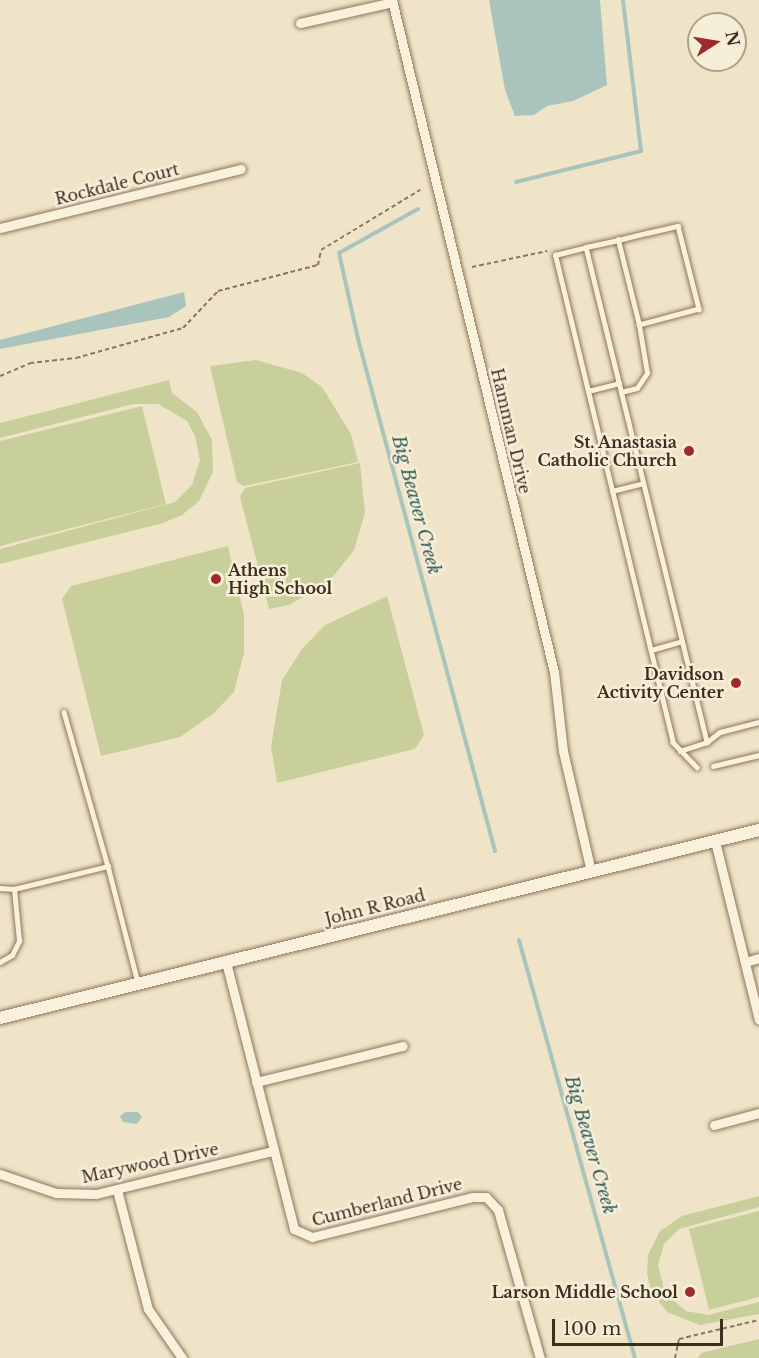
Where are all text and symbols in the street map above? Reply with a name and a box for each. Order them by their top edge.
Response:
north arrow [687,12,747,72]
text: N [721,29,744,48]
street label: Rockdale Court [53,159,181,209]
street label: Hamman Drive [487,366,535,496]
place label: St. Anastasia Catholic Church [538,432,677,470]
water label: Big Beaver Creek [387,433,445,577]
marker: St. Anastasia Catholic Church [682,444,696,458]
place label: Athens High School [228,560,332,598]
marker: Athens High School [209,572,223,586]
place label: Davidson Activity Center [597,664,724,702]
marker: Davidson Activity Center [729,676,743,690]
street label: John R Road [323,885,427,929]
water label: Big Beaver Creek [560,1073,620,1217]
street label: Marywood Drive [80,1139,220,1187]
street label: Cumberland Drive [310,1174,464,1230]
place label: Larson Middle School [491,1282,678,1302]
marker: Larson Middle School [683,1285,697,1299]
scale bar [555,1307,726,1345]
text: 100 m [563,1318,621,1340]

